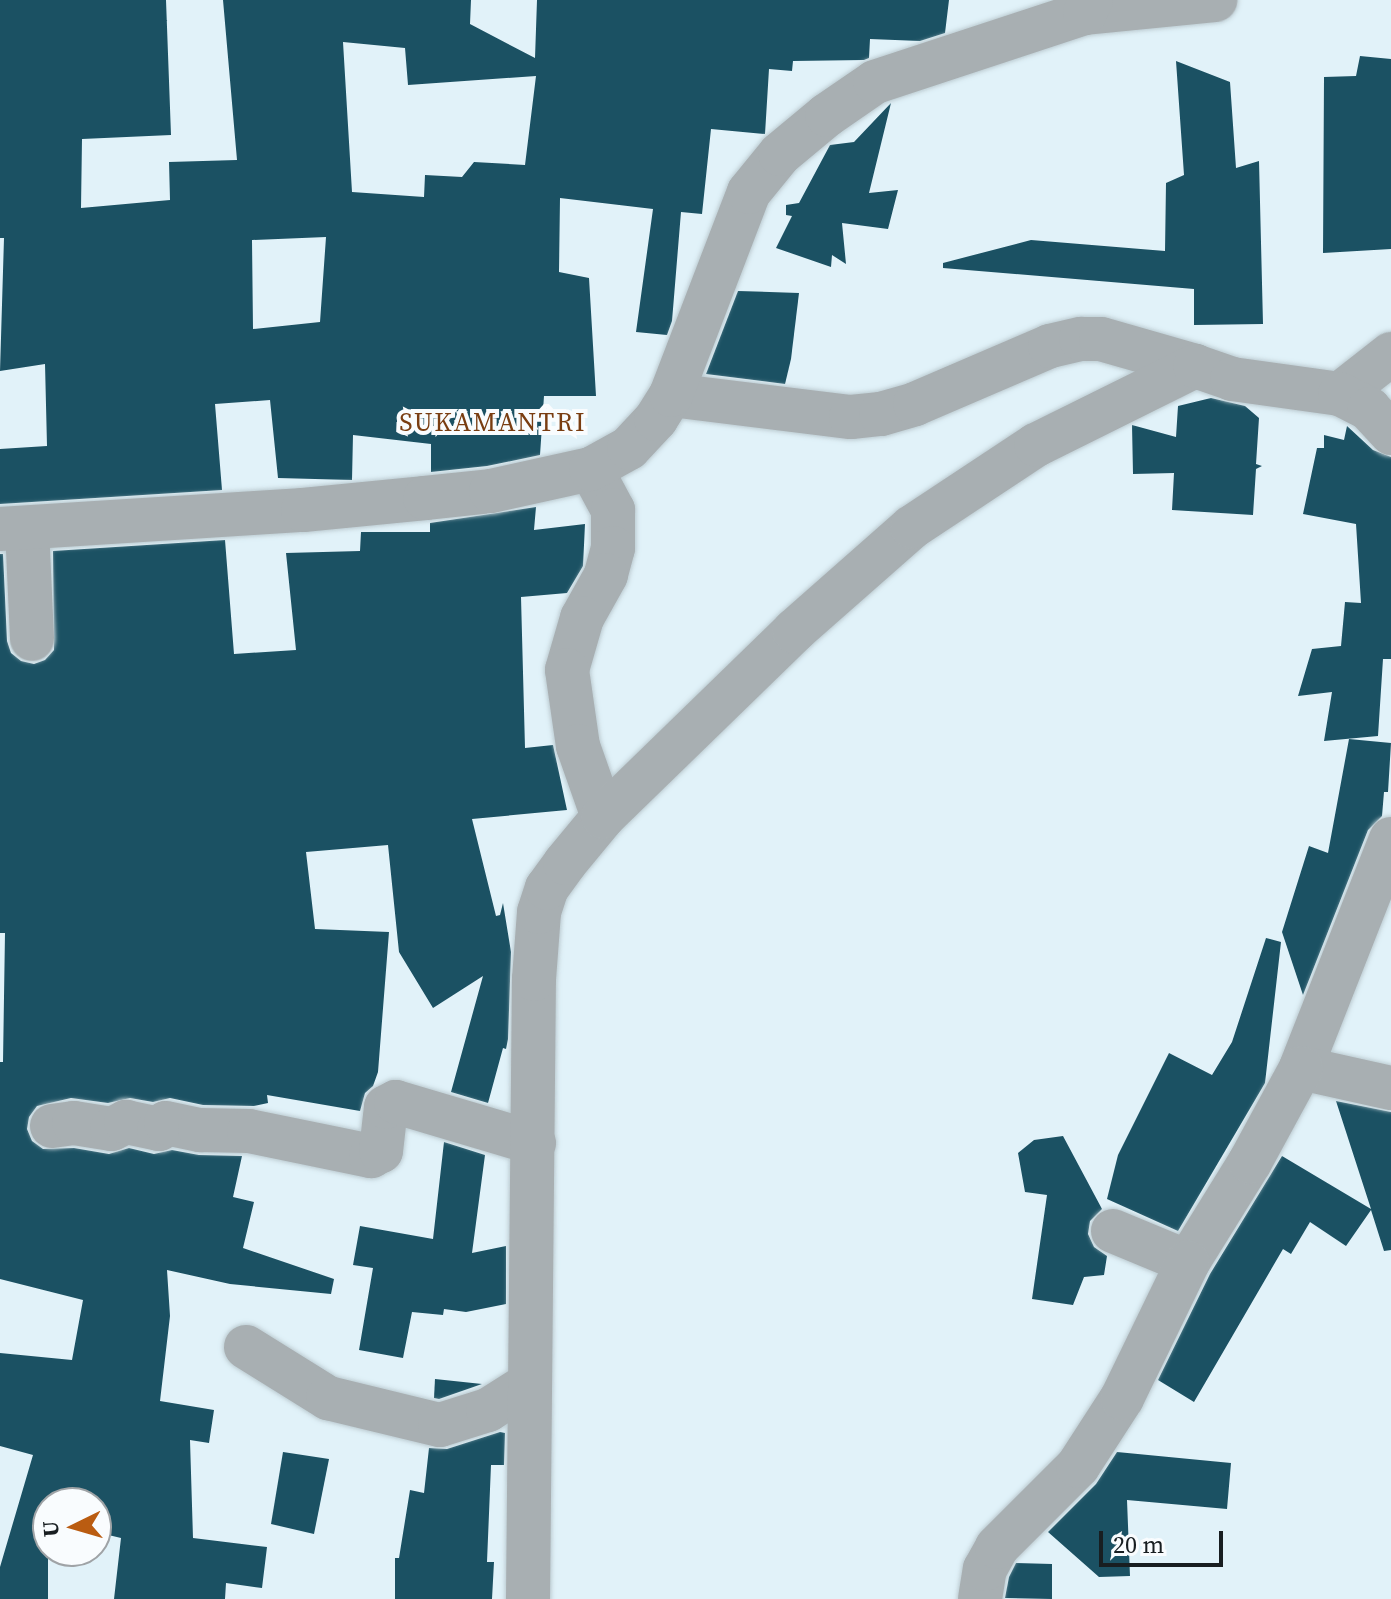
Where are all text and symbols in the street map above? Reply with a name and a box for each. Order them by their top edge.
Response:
district label: SUKAMANTRI [399,407,587,439]
north arrow [32,1487,112,1567]
scale bar [1103,1515,1227,1565]
text: U [34,1520,66,1538]
text: 20 m [1113,1528,1164,1561]

